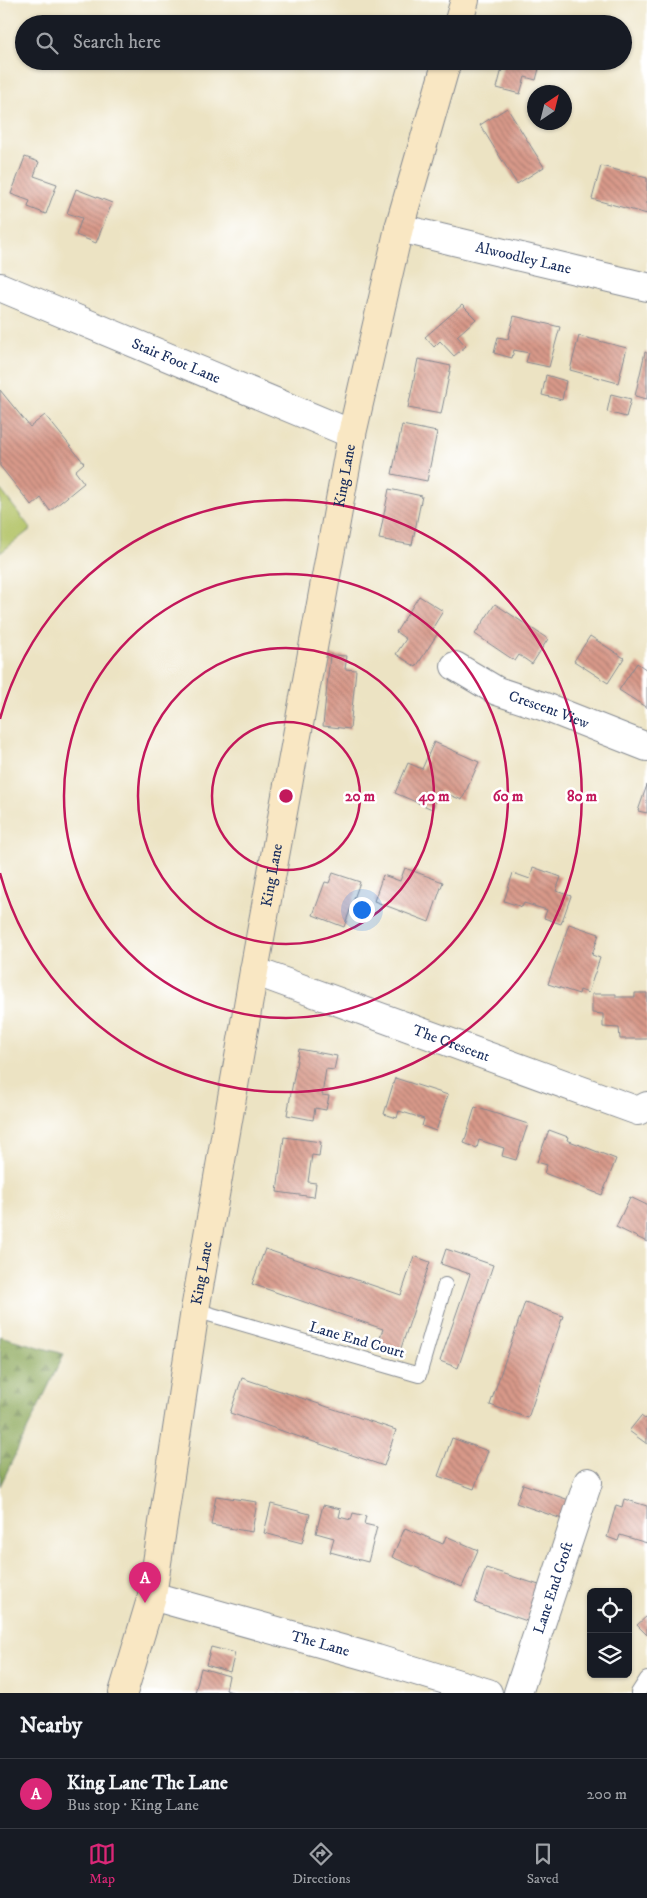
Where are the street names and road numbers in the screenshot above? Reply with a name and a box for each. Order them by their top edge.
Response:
street label: Alwoodley Lane [474,237,573,278]
street label: Stair Foot Lane [129,334,223,388]
street label: King Lane [329,443,359,509]
street label: Crescent View [506,686,592,733]
street label: King Lane [256,842,287,908]
street label: The Crescent [410,1020,493,1066]
street label: King Lane [187,1240,216,1306]
street label: Lane End Court [307,1317,407,1363]
street label: Lane End Croft [529,1539,577,1636]
street label: The Lane [289,1626,352,1660]

